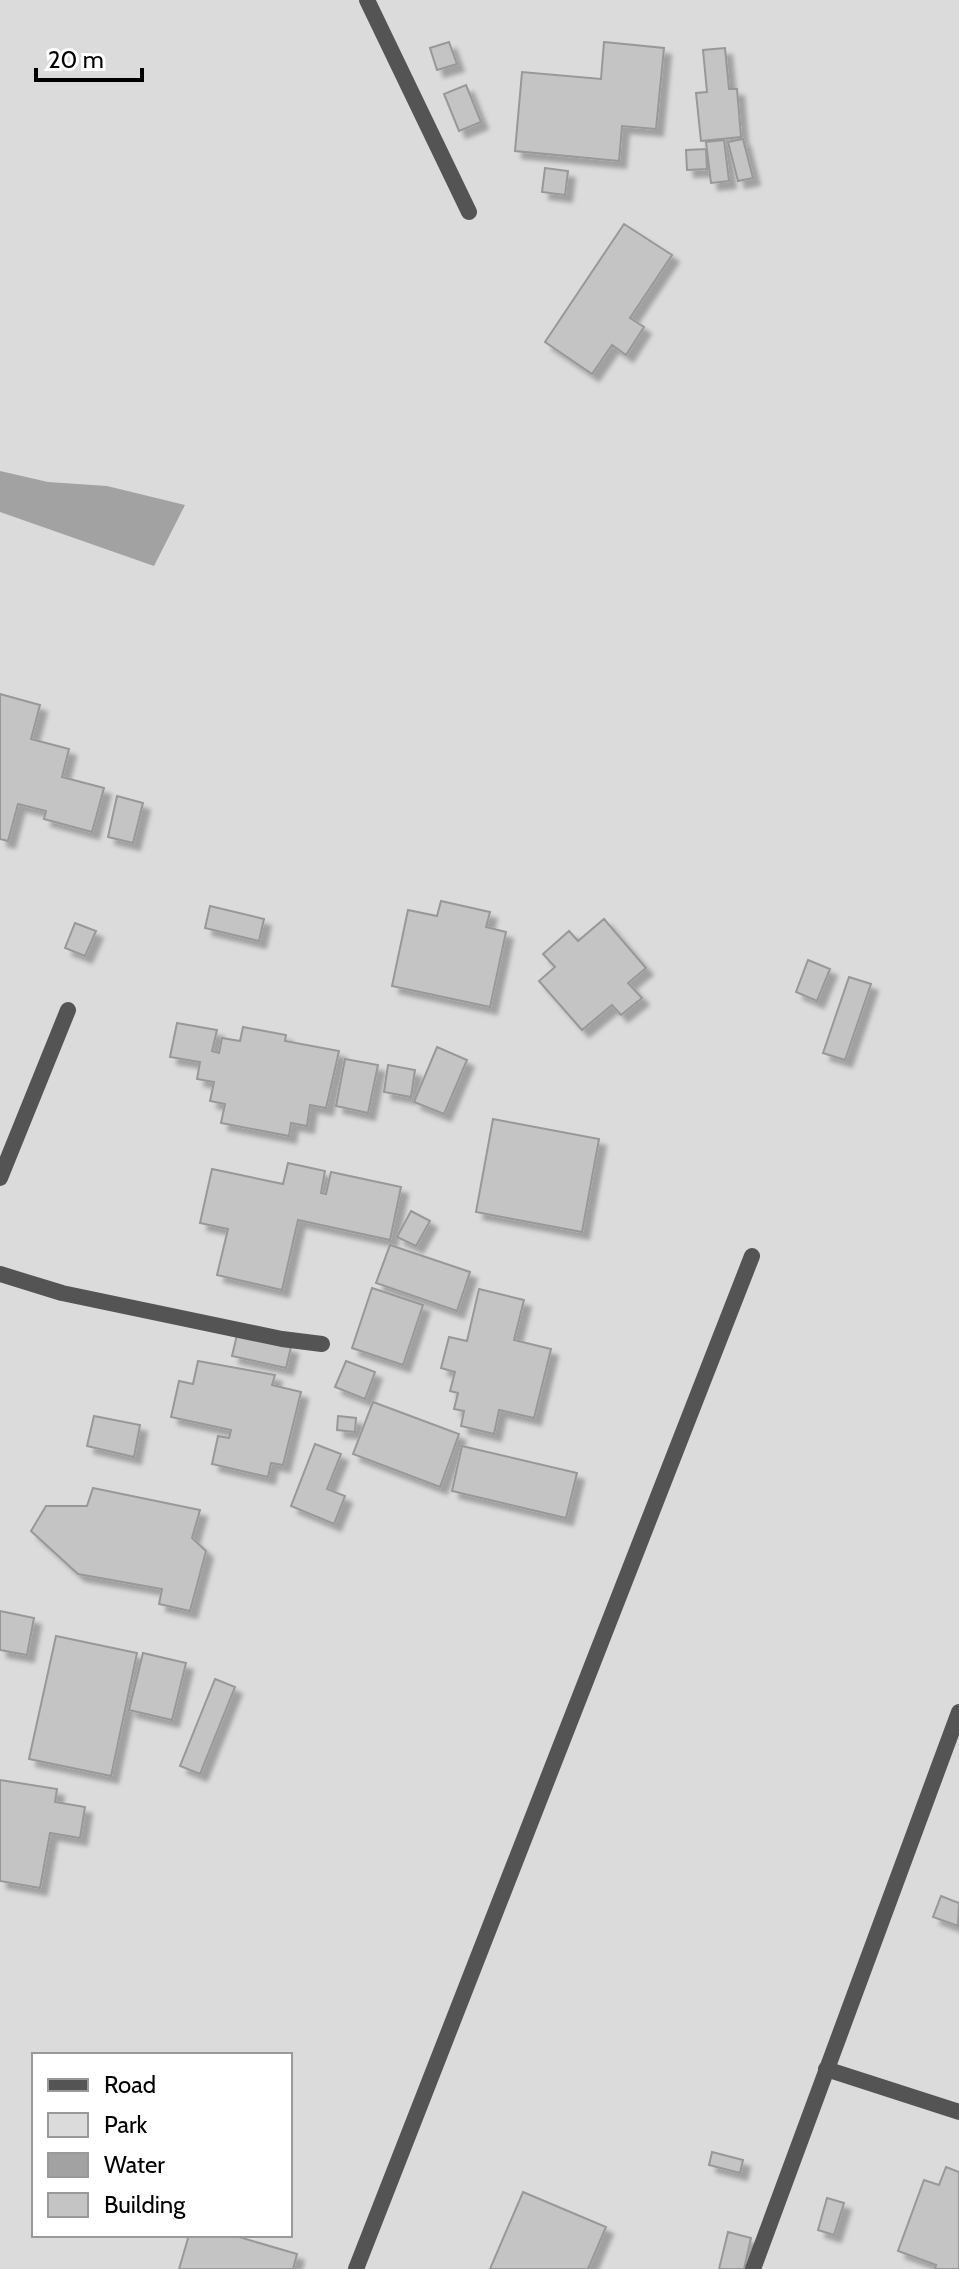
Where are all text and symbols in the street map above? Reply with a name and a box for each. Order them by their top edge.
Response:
scale bar [36,32,142,82]
text: 20 m [48,45,104,74]
legend [32,2053,292,2237]
text: Road [104,2070,156,2099]
text: Park [104,2110,147,2139]
text: Water [104,2150,165,2179]
text: Building [104,2190,186,2219]

